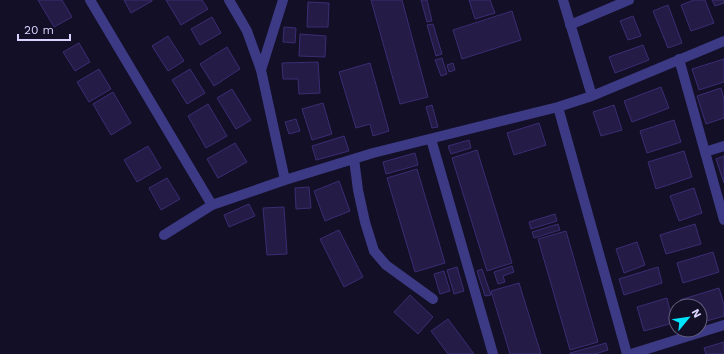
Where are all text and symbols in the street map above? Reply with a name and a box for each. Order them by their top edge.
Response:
scale bar [18,16,70,42]
text: 20 m [24,23,54,37]
north arrow [668,298,708,338]
text: N [689,307,704,320]

